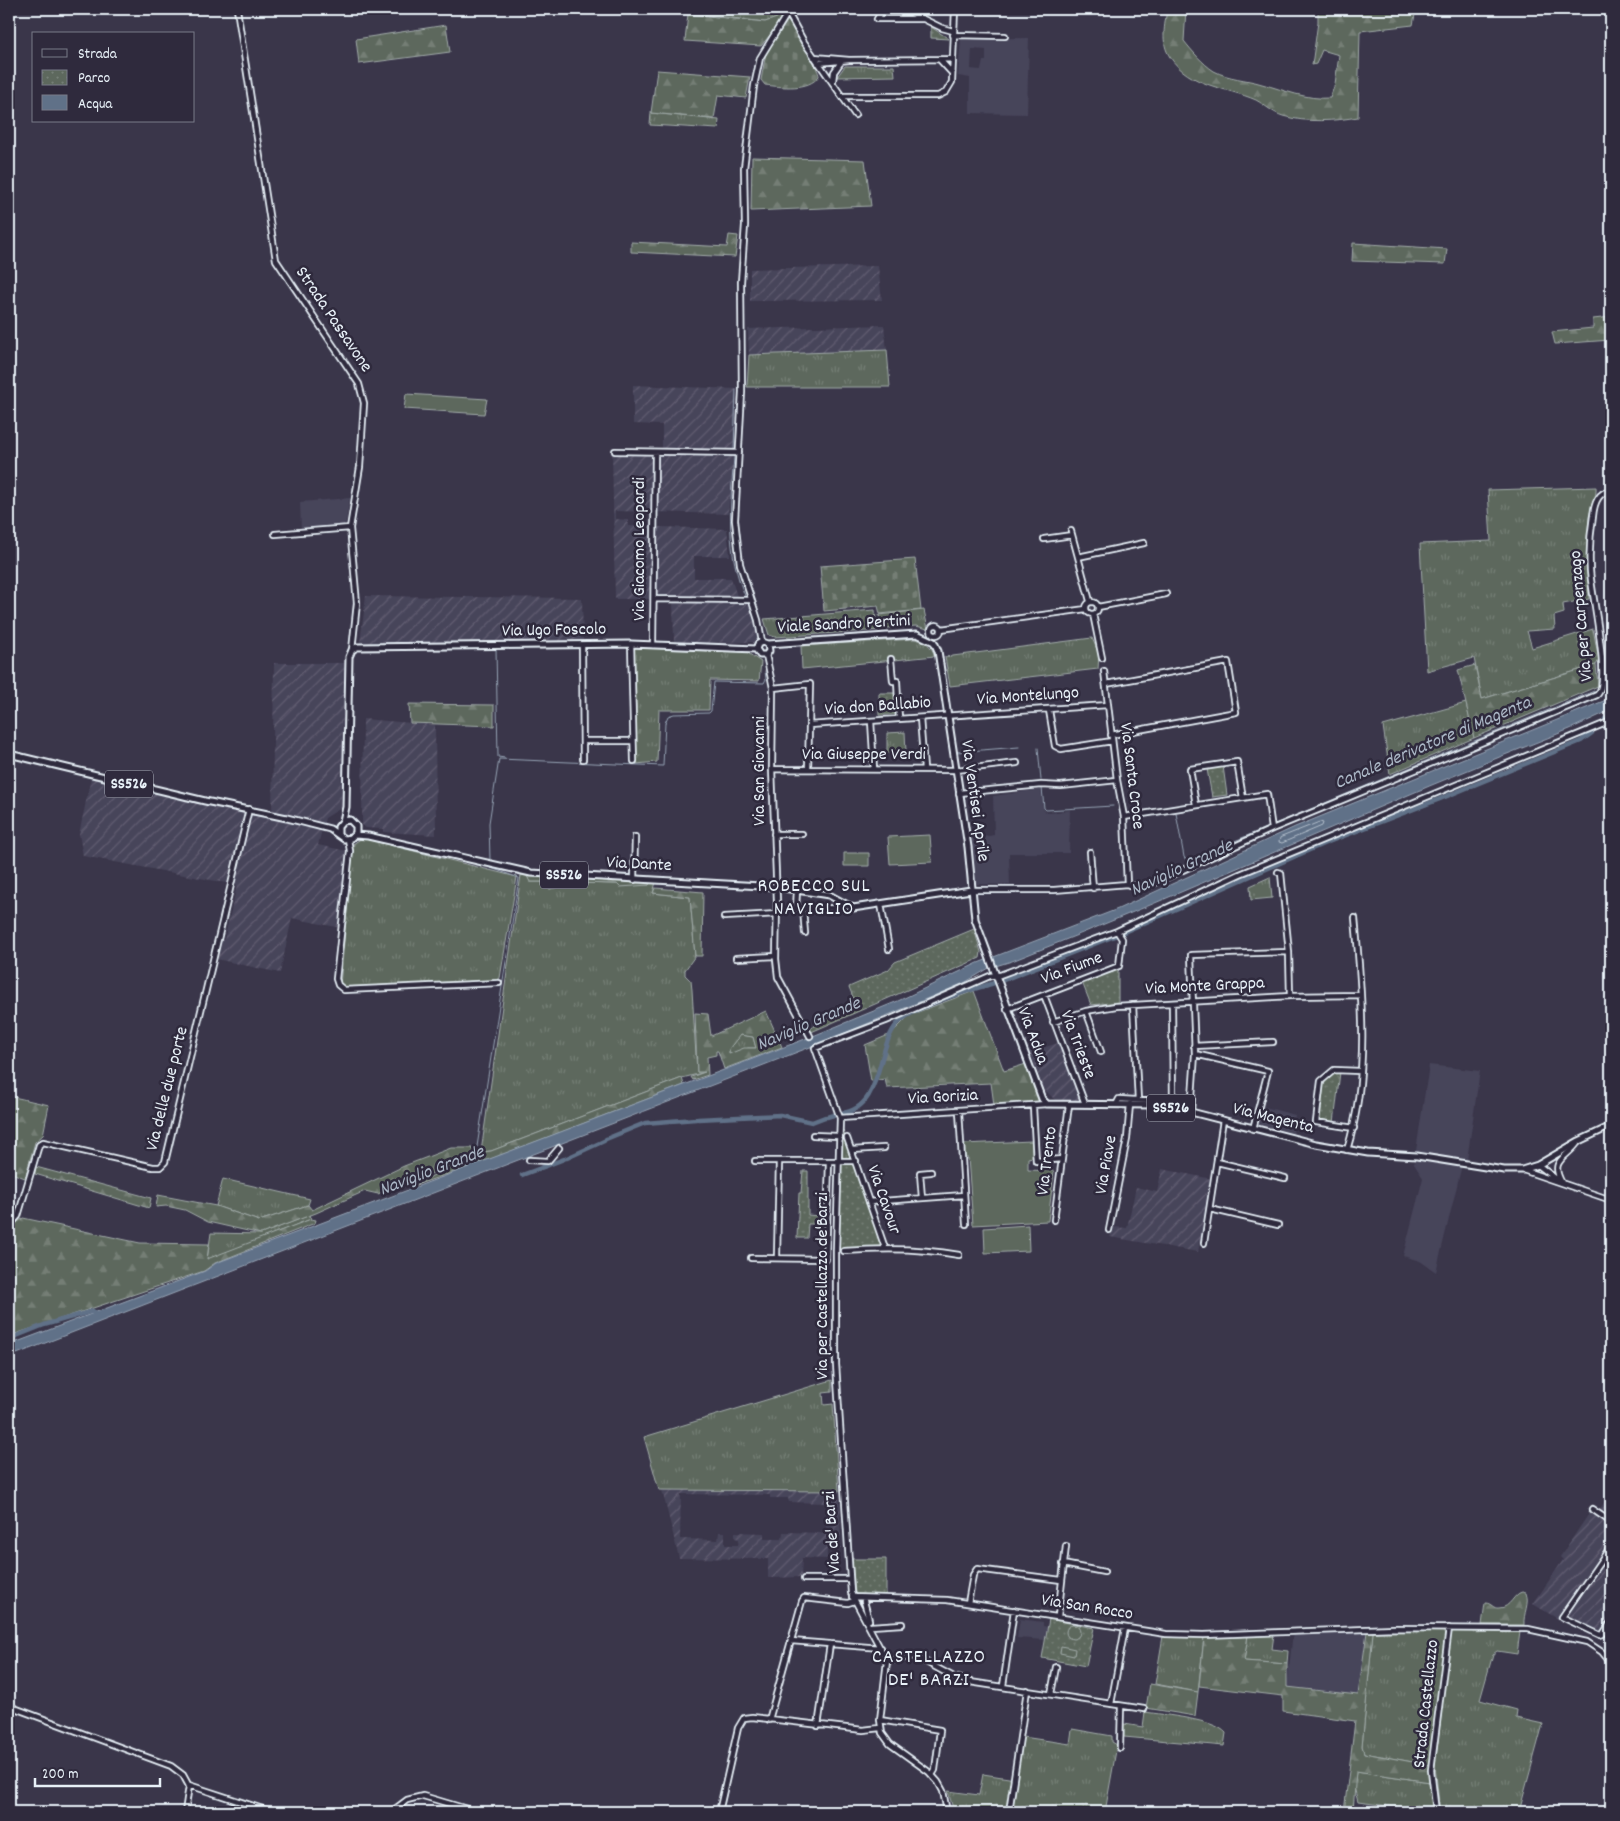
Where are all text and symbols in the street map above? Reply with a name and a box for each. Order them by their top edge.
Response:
legend [32,32,195,122]
text: Strada [78,44,118,66]
text: Parco [78,68,110,90]
text: Acqua [78,94,113,116]
street label: Strada Passavone [288,262,378,378]
street label: Via Giacomo Leopardi [628,477,653,621]
street label: Via per Carpenzago [1564,550,1600,682]
street label: Viale Sandro Pertini [777,609,911,641]
street label: Via Ugo Foscolo [502,618,606,644]
street label: Via Montelungo [976,681,1080,713]
water label: Canale derivatore di Magenta [1330,690,1536,798]
street label: Via don Ballabio [824,691,932,723]
street label: Via San Giovanni [748,716,773,826]
street label: Via Santa Croce [1112,721,1150,831]
street label: Via Ventisei Aprile [953,739,995,864]
street label: Via Giuseppe Verdi [802,743,926,768]
road number: SS526 [105,771,153,798]
water label: Naviglio Grande [1126,833,1239,905]
street label: Via Dante [606,851,672,879]
road number: SS526 [540,862,588,888]
district label: ROBECCO SUL NAVIGLIO [757,873,871,924]
street label: Via Fiume [1038,946,1106,992]
street label: Via Monte Grappa [1145,971,1266,1003]
water label: Naviglio Grande [753,990,867,1059]
street label: Via Adua [1010,1004,1054,1069]
street label: Via Trieste [1052,1007,1102,1083]
street label: Via delle due porte [140,1024,196,1154]
street label: Via Gorizia [907,1084,979,1112]
road number: SS526 [1147,1094,1195,1122]
street label: Via Magenta [1230,1097,1317,1141]
street label: Via Trento [1031,1125,1065,1197]
street label: Via Piave [1089,1133,1125,1197]
water label: Naviglio Grande [376,1139,490,1204]
street label: Via Cavour [859,1162,907,1238]
street label: Via per Castellazzo de'Barzi [811,1192,836,1380]
street label: Via de' Barzi [818,1490,848,1574]
street label: Via San Rocco [1039,1588,1135,1628]
street label: Strada Castellazzo [1408,1639,1446,1769]
district label: CASTELLAZZO DE' BARZI [872,1644,986,1695]
scale bar [35,1756,160,1788]
text: 200 m [42,1764,79,1786]

